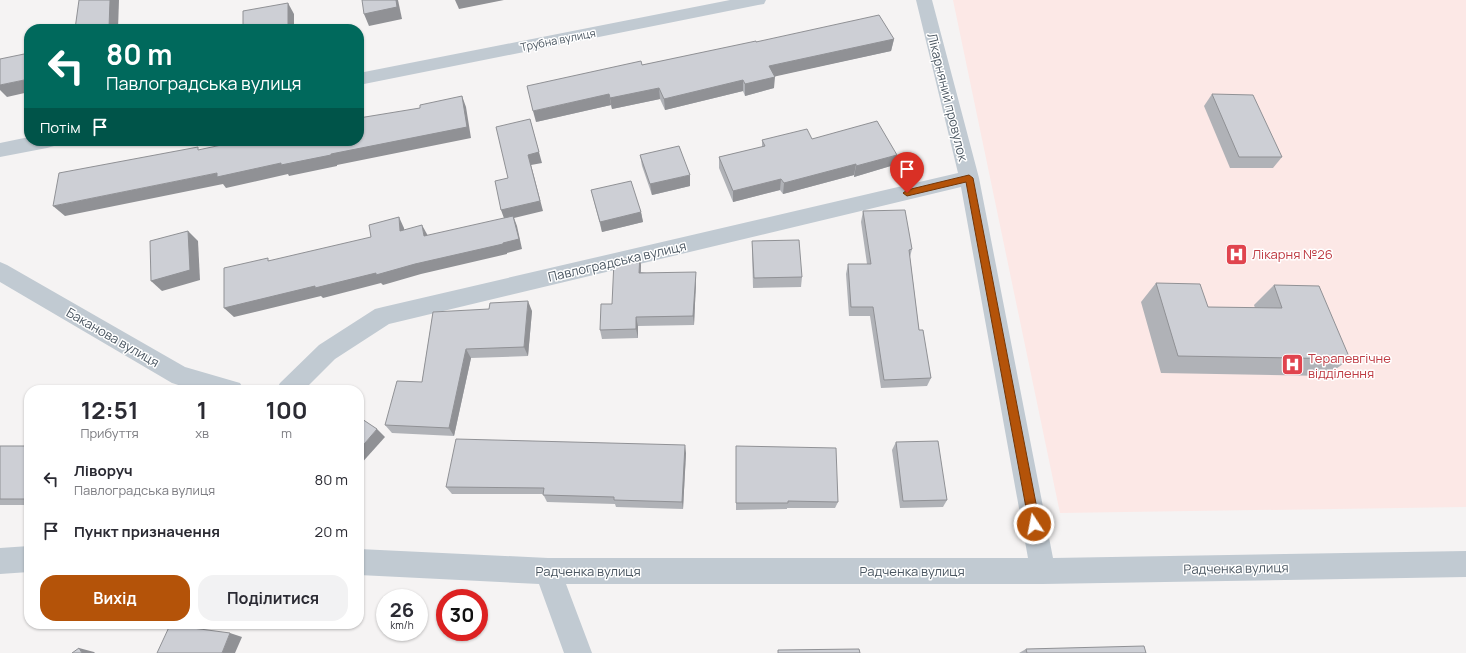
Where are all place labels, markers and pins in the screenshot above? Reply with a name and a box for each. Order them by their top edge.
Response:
pin [890,152,924,193]
hospital icon: Лікарня №26 [1223,241,1249,267]
place label: Лікарня №26 [1252,245,1333,263]
place label: Терапевгічне відділення [1308,349,1391,382]
hospital icon: Терапевгічне відділення [1280,352,1306,378]

